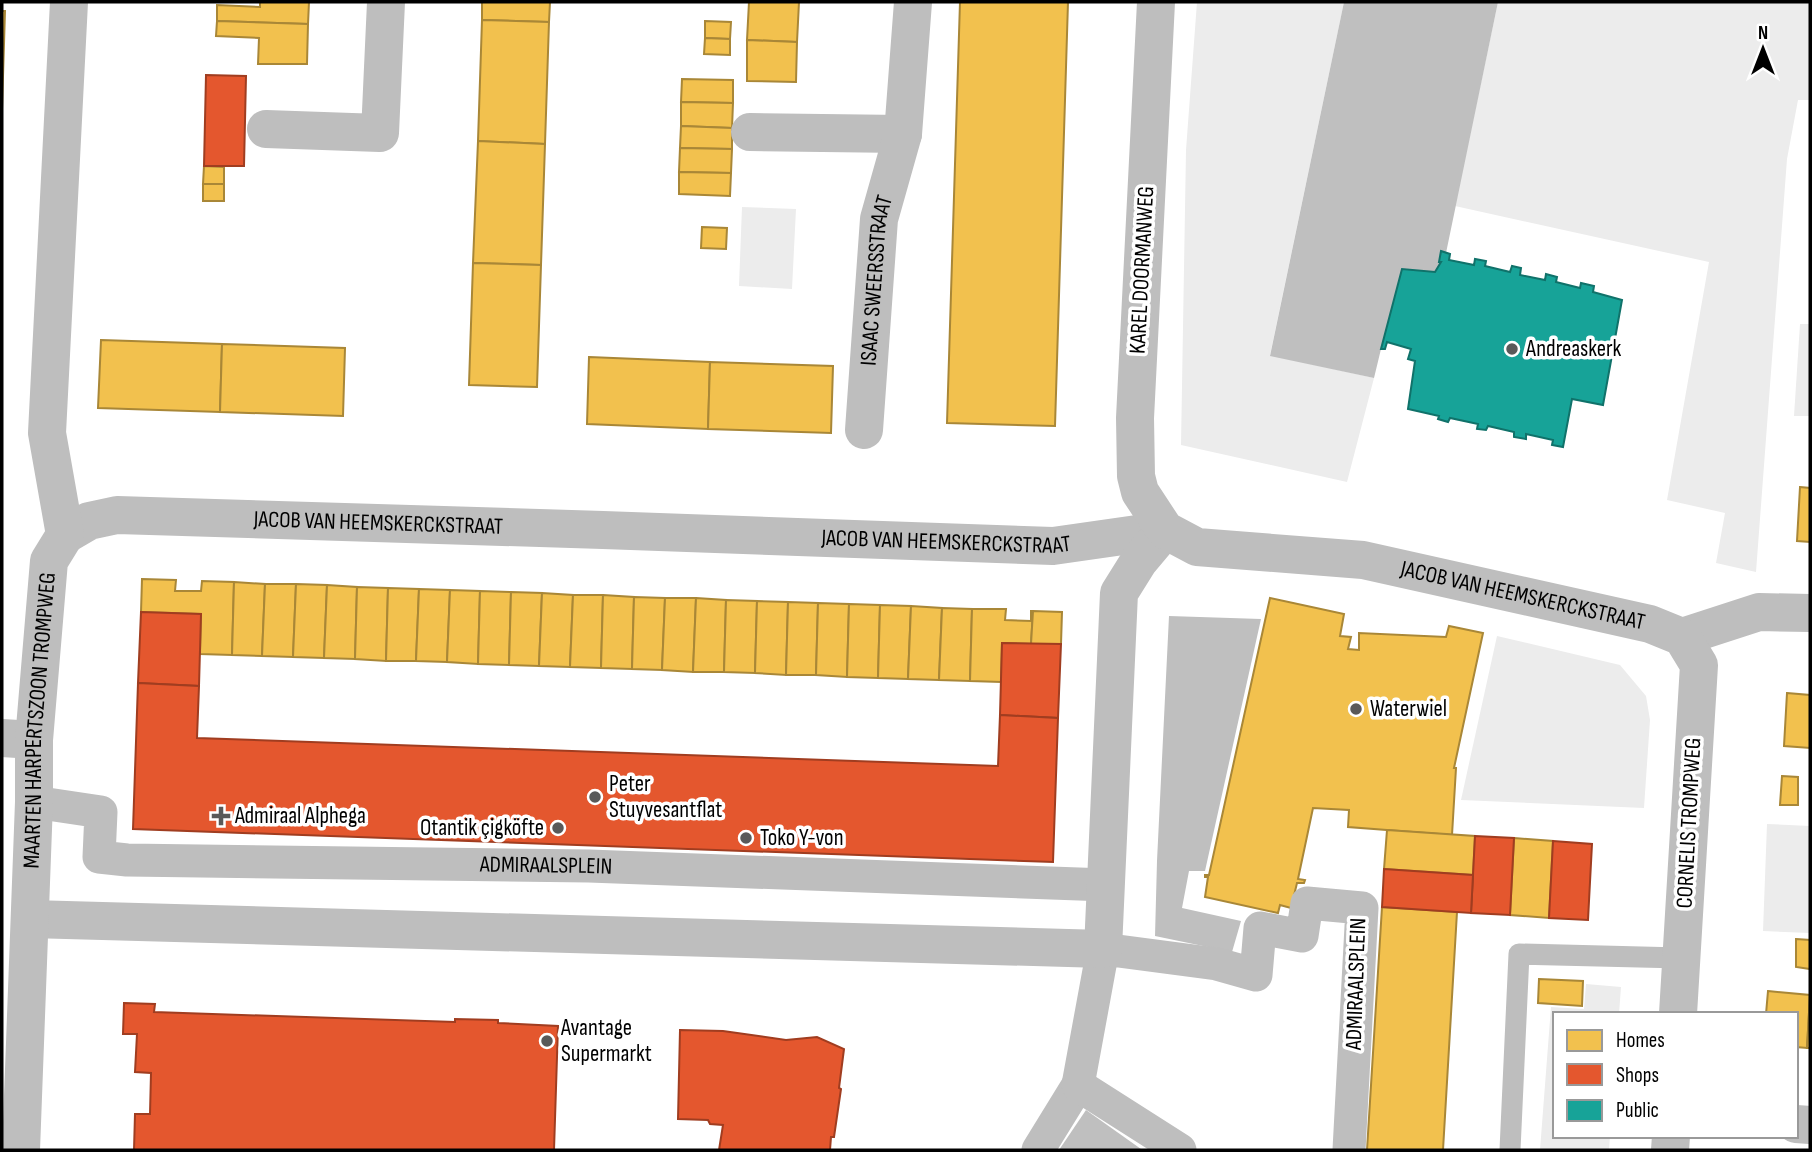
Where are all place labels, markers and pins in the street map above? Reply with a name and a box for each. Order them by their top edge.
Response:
place label: Andreaskerk [1525,335,1622,363]
marker: Andreaskerk [1504,341,1520,357]
place label: Waterwiel [1370,695,1447,723]
marker: Waterwiel [1348,701,1364,717]
place label: Peter Stuyvesantflat [609,770,722,824]
marker: Peter Stuyvesantflat [587,789,603,805]
place label: Admiraal Alphega [234,802,366,830]
marker: Admiraal Alphega [213,808,229,824]
place label: Otantik çigköfte [420,814,544,842]
marker: Otantik çigköfte [550,820,566,836]
place label: Toko Y-von [760,824,844,852]
marker: Toko Y-von [738,830,754,846]
place label: Avantage Supermarkt [560,1014,652,1068]
marker: Avantage Supermarkt [539,1033,555,1049]

